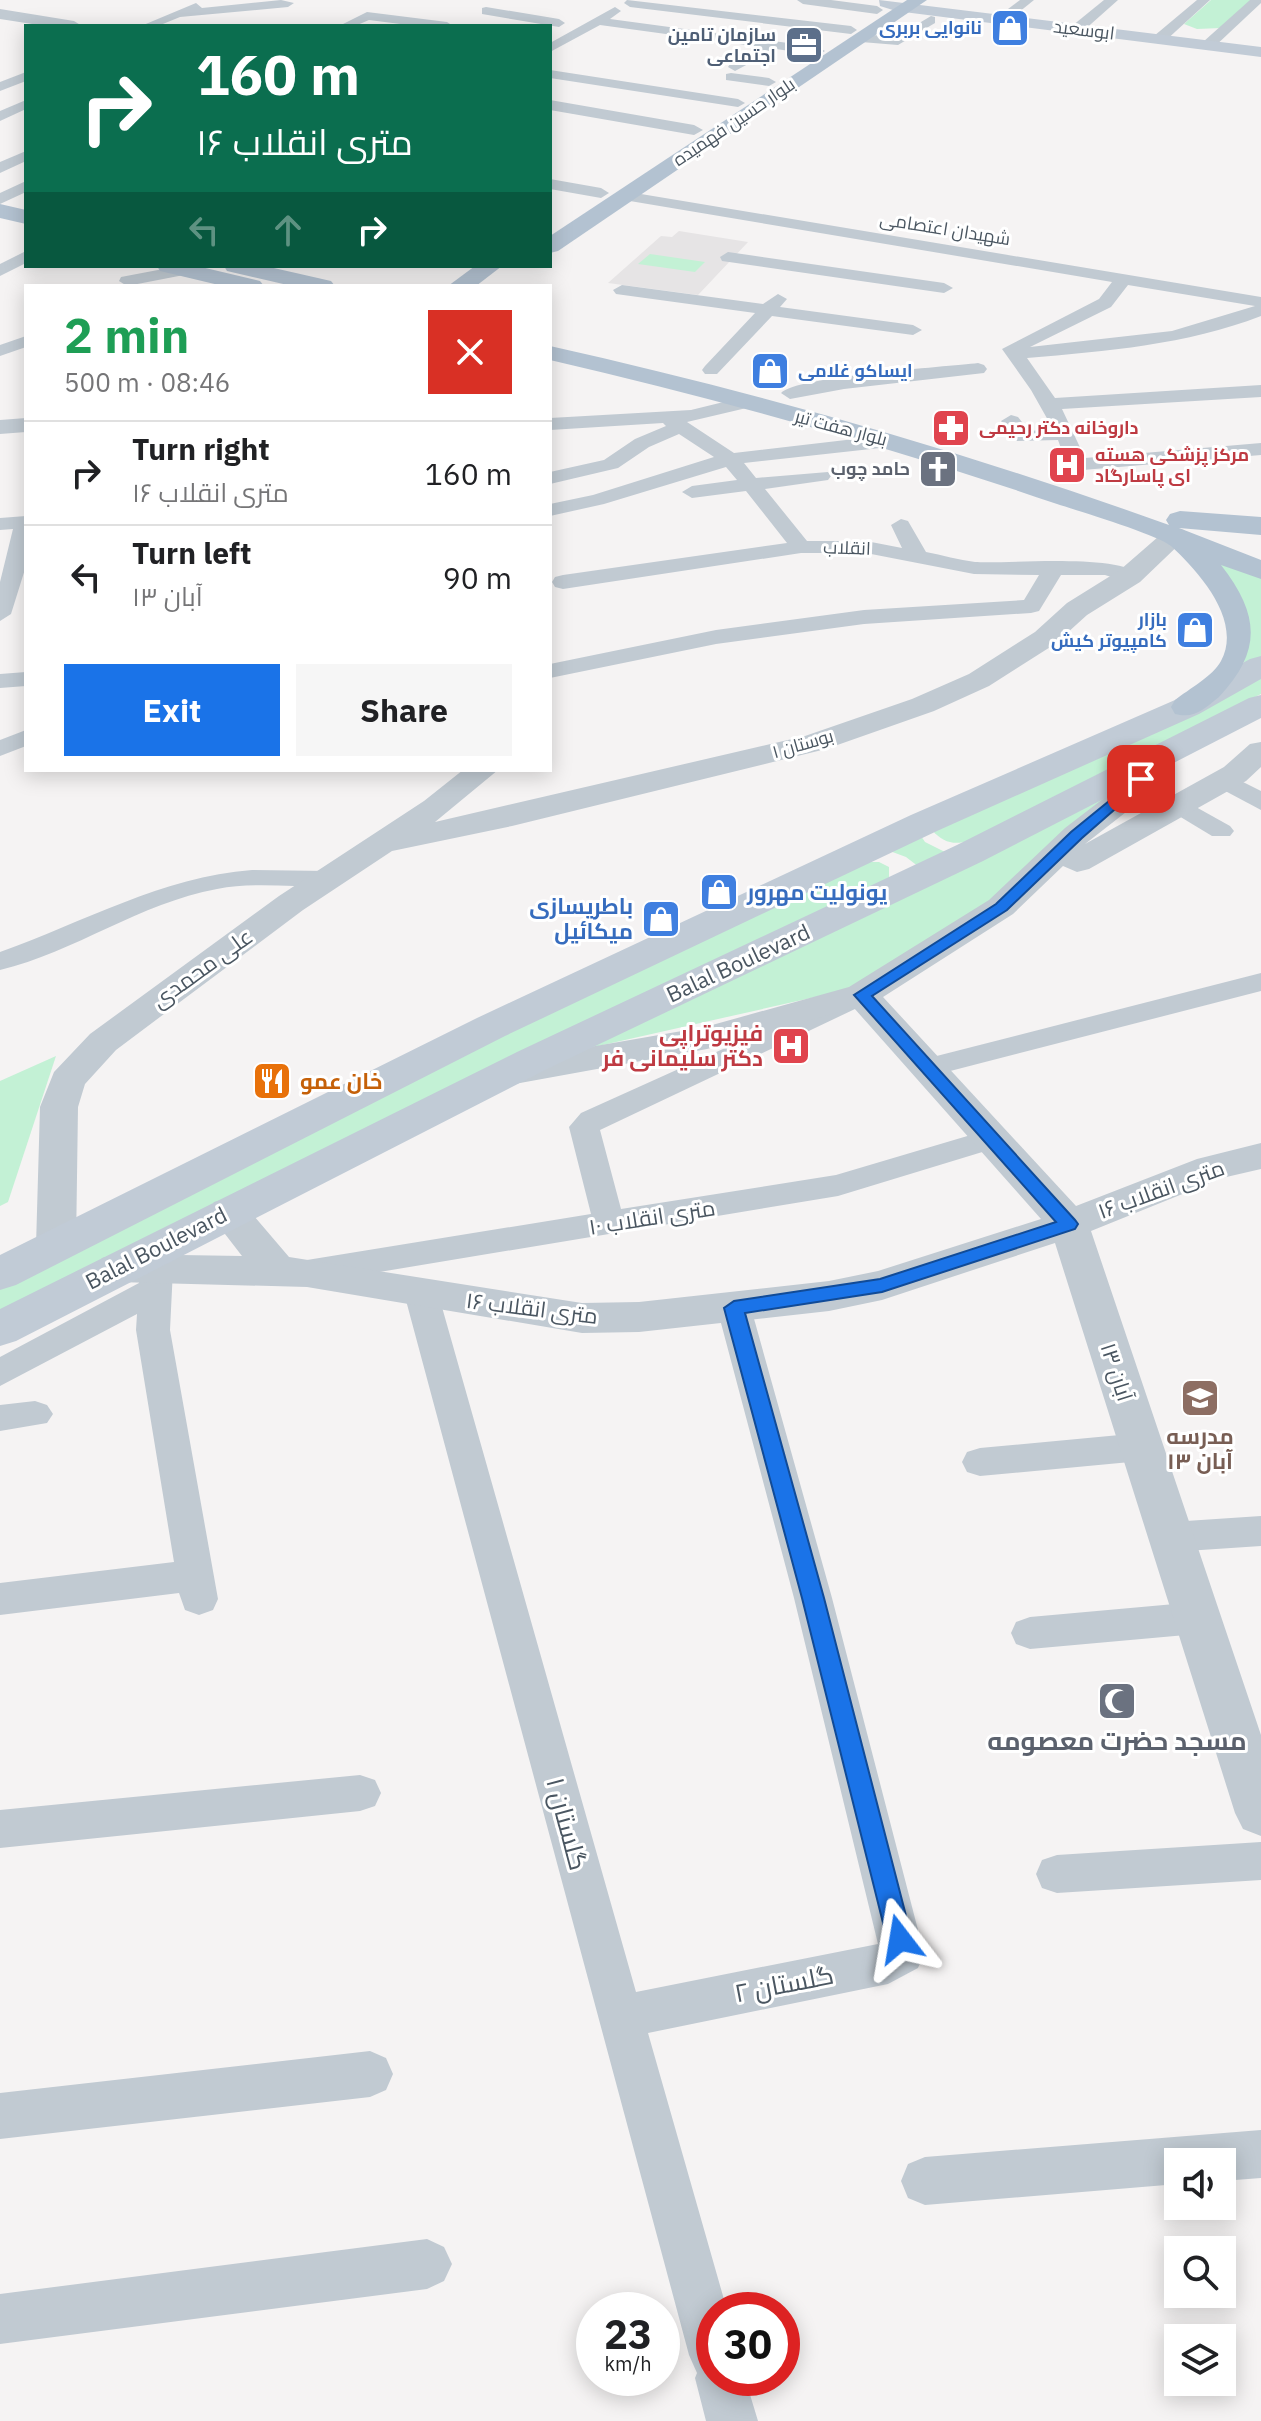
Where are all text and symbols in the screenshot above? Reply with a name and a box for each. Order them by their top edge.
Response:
shop icon: نانوایی بربری [989,7,1031,49]
street label: ابوسعید [1052,14,1116,45]
place label: نانوایی بربری [879,16,982,39]
place label: سازمان تامین اجتماعی [668,23,776,67]
office icon: سازمان تامین اجتماعی [783,24,825,66]
text: 160 m [196,38,360,110]
icon: right [64,56,168,160]
street label: بلوار حسین فهمیده [668,72,799,171]
text: ۱۶ متری انقلاب [196,118,413,165]
street label: شهیدان اعتصامی [878,207,1012,250]
icon: left [182,208,226,252]
icon: ahead [266,208,310,252]
icon: right [350,208,394,252]
text: 2 min [64,304,189,366]
button: close [428,310,512,394]
shop icon: ایساکو غلامی [749,350,791,392]
place label: ایساکو غلامی [798,359,913,382]
text: 500 m · 08:46 [64,365,230,399]
street label: بلوار هفت تیر [791,404,890,451]
pharmacy icon: داروخانه دکتر رحیمی [930,407,972,449]
place label: داروخانه دکتر رحیمی [979,416,1139,439]
text: Turn right [132,429,270,468]
place label: مرکز پزشکی هسته ای پاسارگاد [1095,443,1249,488]
hospital icon: مرکز پزشکی هسته ای پاسارگاد [1046,444,1088,486]
church icon: حامد چوب [917,448,959,490]
icon: right [64,451,108,495]
text: 160 m [425,454,512,493]
place label: حامد چوب [831,457,910,481]
text: ۱۶ متری انقلاب [132,475,289,509]
text: Turn left [132,533,251,572]
street label: انقلاب [823,535,871,560]
icon: left [64,555,108,599]
text: 90 m [443,558,512,597]
text: ۱۳ آبان [132,579,203,613]
place label: بازار کامپیوتر کیش [1051,608,1167,653]
shop icon: بازار کامپیوتر کیش [1174,609,1216,651]
button: Exit [64,664,280,756]
button: Share [296,664,512,756]
street label: بوستان ۱ [770,724,836,763]
pin [1107,745,1175,813]
icon: arrive [1119,757,1163,801]
shop icon: یونولیت مهرور [698,871,740,913]
place label: یونولیت مهرور [746,877,887,906]
place label: باطریسازی میکائیل [529,891,633,945]
shop icon: باطریسازی میکائیل [640,898,682,940]
street label: Balal Boulevard [661,917,814,1008]
street label: علی محمدی [145,921,258,1014]
place label: فیزیوتراپی دکتر سلیمانی فر [601,1018,763,1072]
hospital icon: فیزیوتراپی دکتر سلیمانی فر [770,1025,812,1067]
restaurant icon: خان عمو [251,1060,293,1102]
place label: خان عمو [300,1066,382,1095]
street label: ۱۶ متری انقلاب [1094,1152,1228,1225]
street label: ۱۰ متری انقلاب [587,1192,717,1241]
street label: Balal Boulevard [80,1199,231,1296]
street label: ۱۶ متری انقلاب [464,1285,600,1330]
street label: ۱۳ آبان [1094,1339,1141,1405]
school or university icon: مدرسه ۱۳ آبان [1179,1377,1221,1419]
place label: مدرسه ۱۳ آبان [1166,1421,1234,1475]
mosque icon: مسجد حضرت معصومه [1096,1680,1138,1722]
place label: مسجد حضرت معصومه [987,1723,1247,1757]
street label: گلستان ۱ [539,1774,597,1874]
position arrow [858,1897,942,1981]
street label: گلستان ۲ [731,1957,836,2009]
map controls [1164,2148,1236,2396]
button: sound [1164,2148,1236,2220]
button: search [1164,2236,1236,2308]
speed limit sign: 30 [696,2292,800,2396]
text: 23 [604,2308,652,2360]
button: layers [1164,2324,1236,2396]
text: km/h [604,2350,652,2377]

